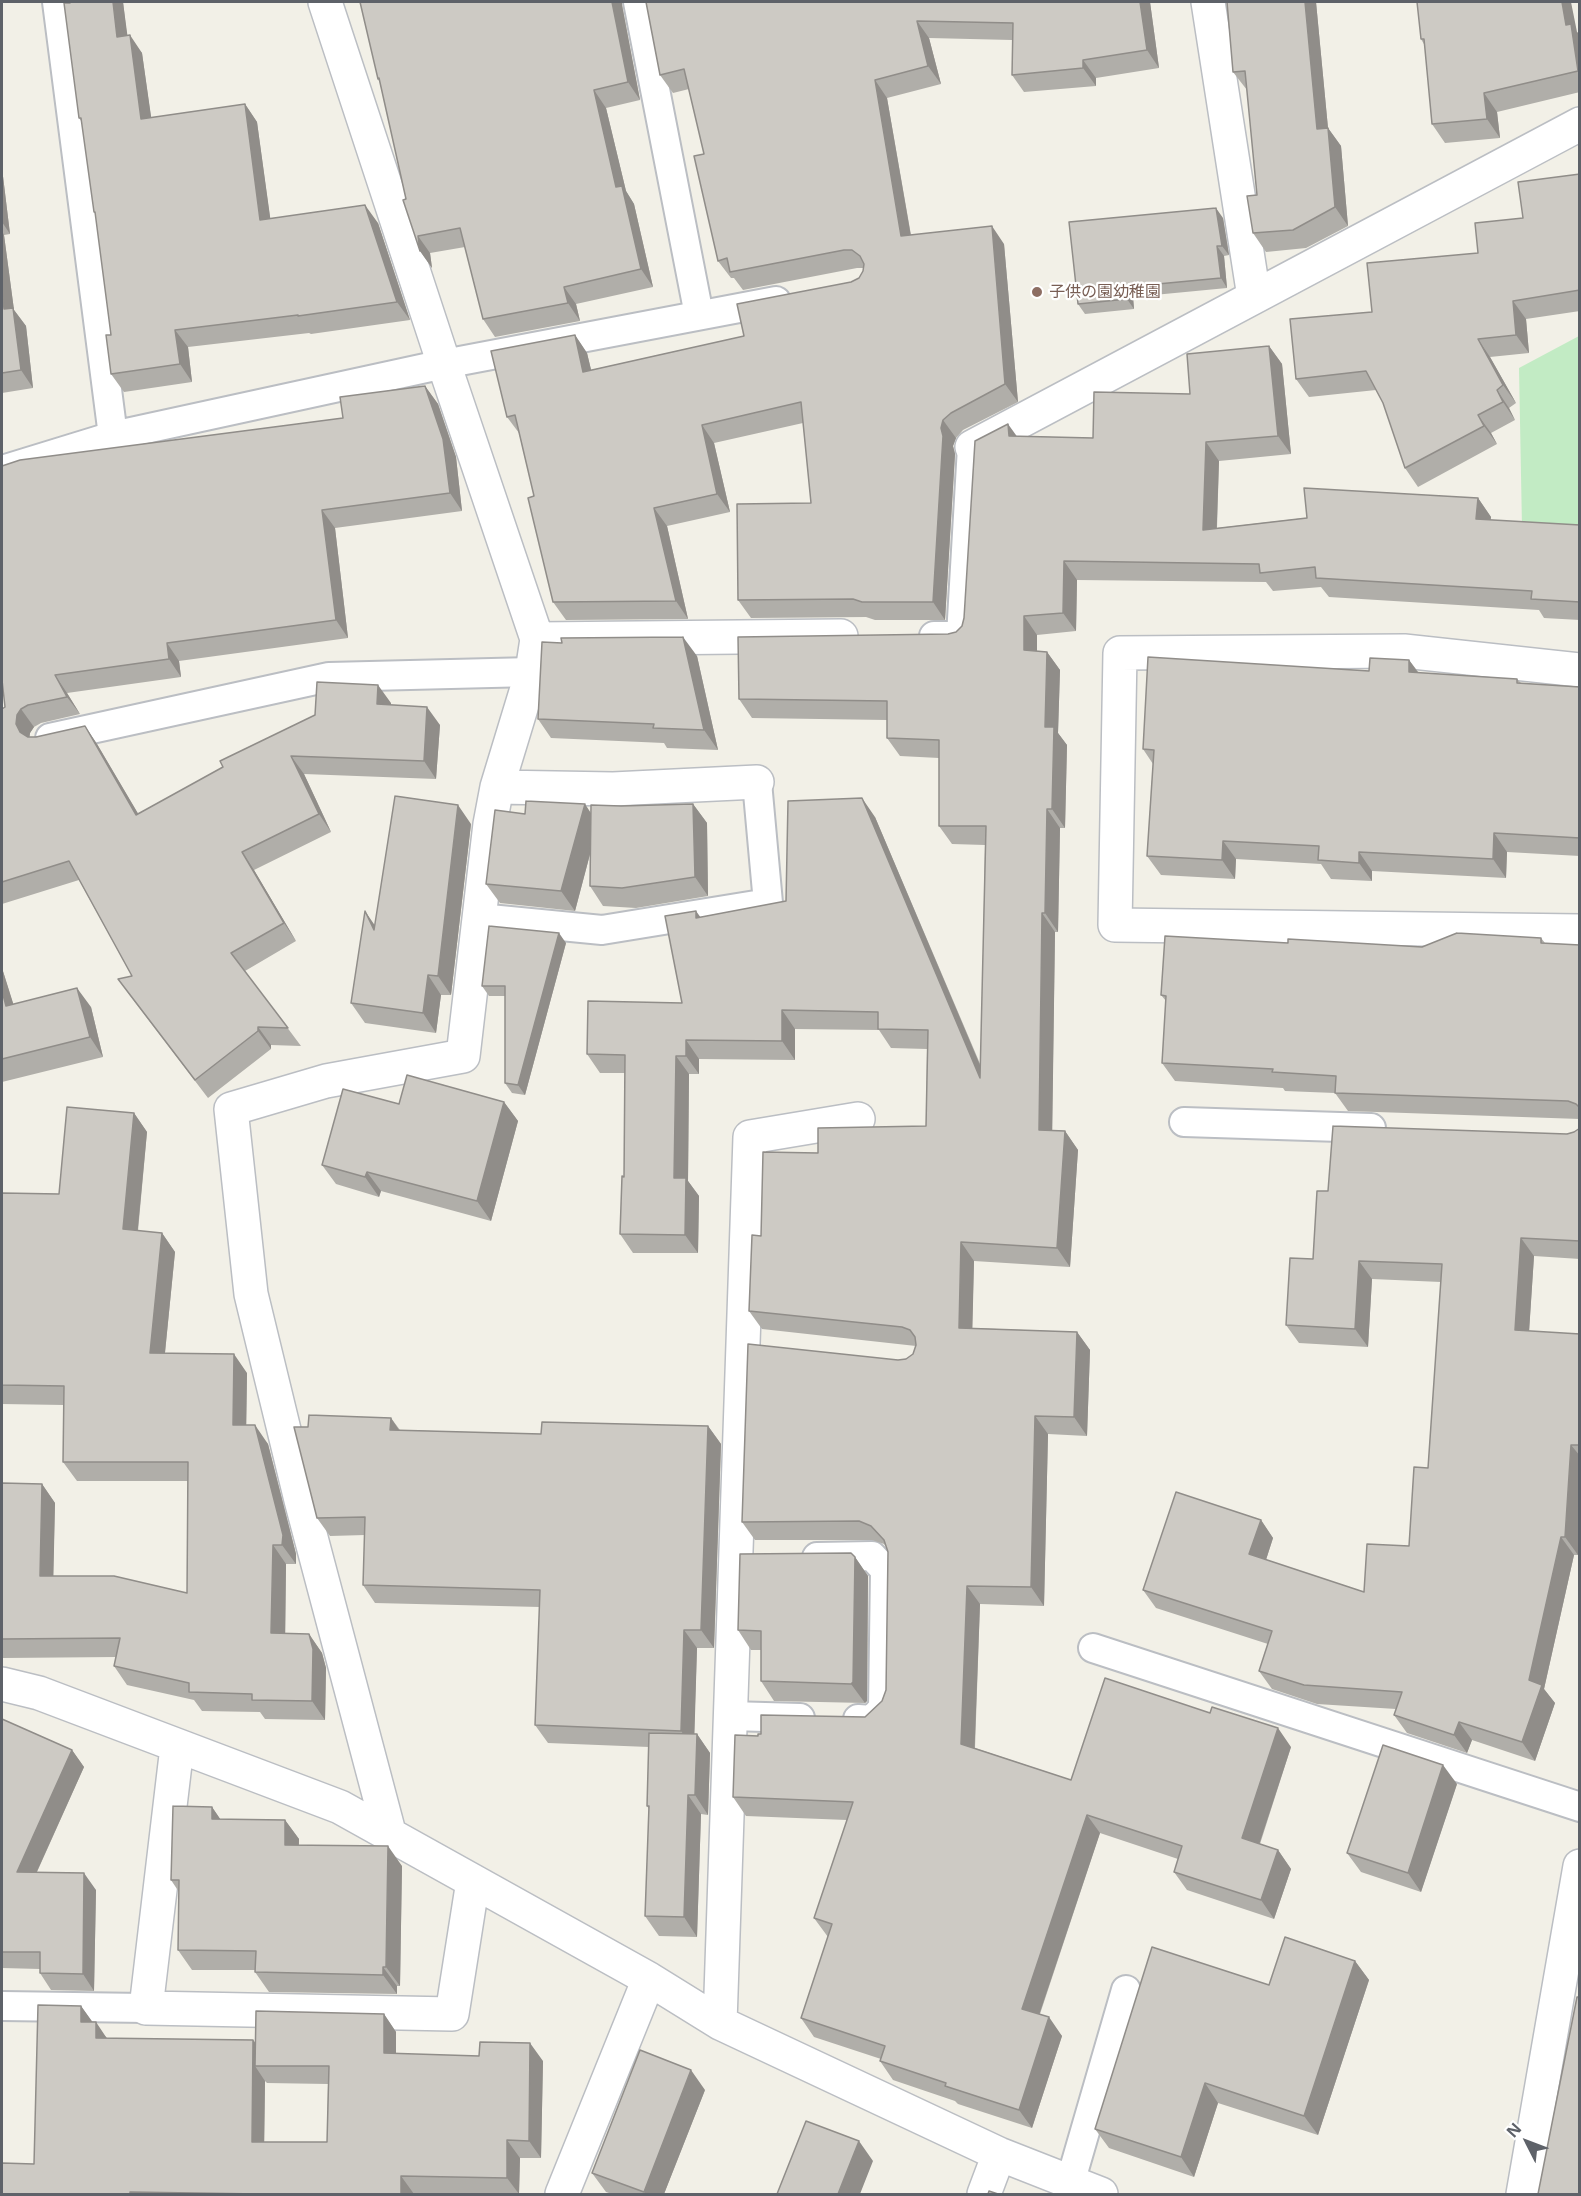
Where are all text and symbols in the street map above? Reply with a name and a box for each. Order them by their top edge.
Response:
place label: 子供の園幼稚園 [1049,282,1161,302]
marker: 子供の園幼稚園 [1030,285,1044,299]
north arrow [1497,2112,1557,2172]
text: N [1501,2118,1526,2142]

